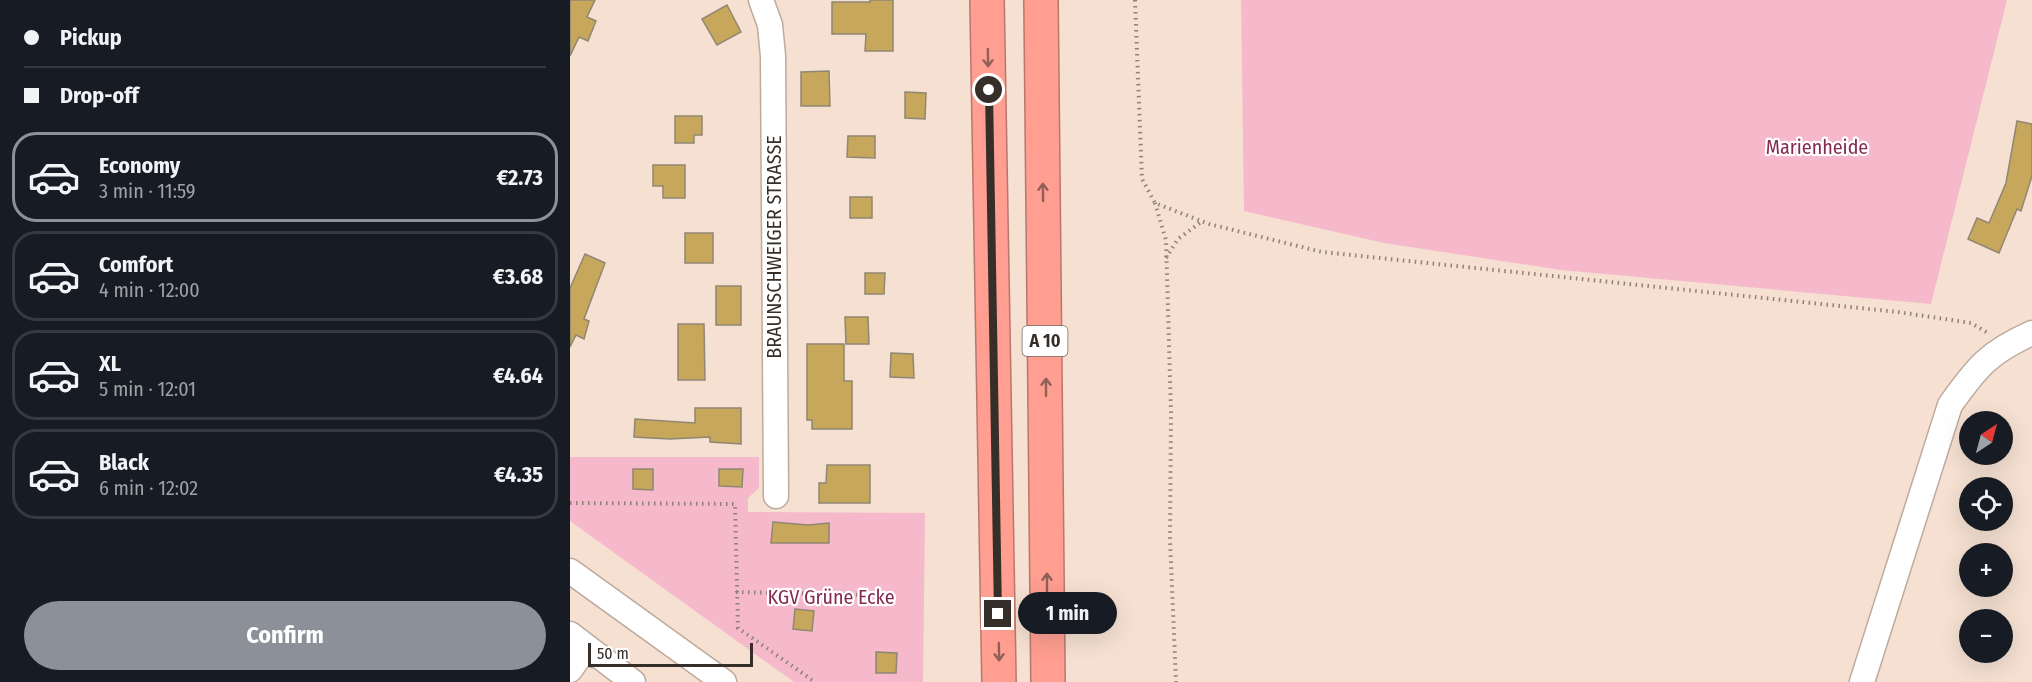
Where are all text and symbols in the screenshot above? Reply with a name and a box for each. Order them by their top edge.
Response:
text: Pickup [60,24,122,51]
one-way arrow [983,48,994,68]
route start [975,76,1002,103]
text: Drop-off [60,82,139,109]
street label: BRAUNSCHWEIGER STRASSE [762,135,786,359]
park label: Marienheide [1766,135,1868,159]
icon: car [27,150,81,204]
text: Economy [99,152,180,179]
text: €2.73 [496,164,543,191]
text: 3 min · 11:59 [99,179,196,203]
one-way arrow [1038,182,1049,202]
icon: car [27,249,81,303]
text: Comfort [99,251,173,278]
text: €3.68 [493,263,543,290]
text: 4 min · 12:00 [99,278,200,302]
road number: A 10 [1022,326,1068,356]
icon: car [27,348,81,402]
text: XL [99,350,121,377]
text: €4.64 [493,362,543,389]
text: 5 min · 12:01 [99,377,196,401]
one-way arrow [1040,377,1052,397]
north arrow [1959,411,2013,465]
map controls [1959,411,2013,663]
icon: car [27,447,81,501]
text: Black [99,449,149,476]
text: €4.35 [494,461,543,488]
text: 6 min · 12:02 [99,476,198,500]
button: locate [1959,477,2013,531]
button: + [1959,543,2013,597]
one-way arrow [1041,572,1053,592]
park label: KGV Grüne Ecke [767,585,895,609]
callout: 1 min [1019,593,1118,635]
route end [984,600,1011,627]
button: Confirm [24,601,546,670]
text: 1 min [1046,601,1089,625]
button: − [1959,609,2013,663]
scale bar [588,640,753,668]
one-way arrow [993,642,1005,662]
text: 50 m [597,644,629,663]

